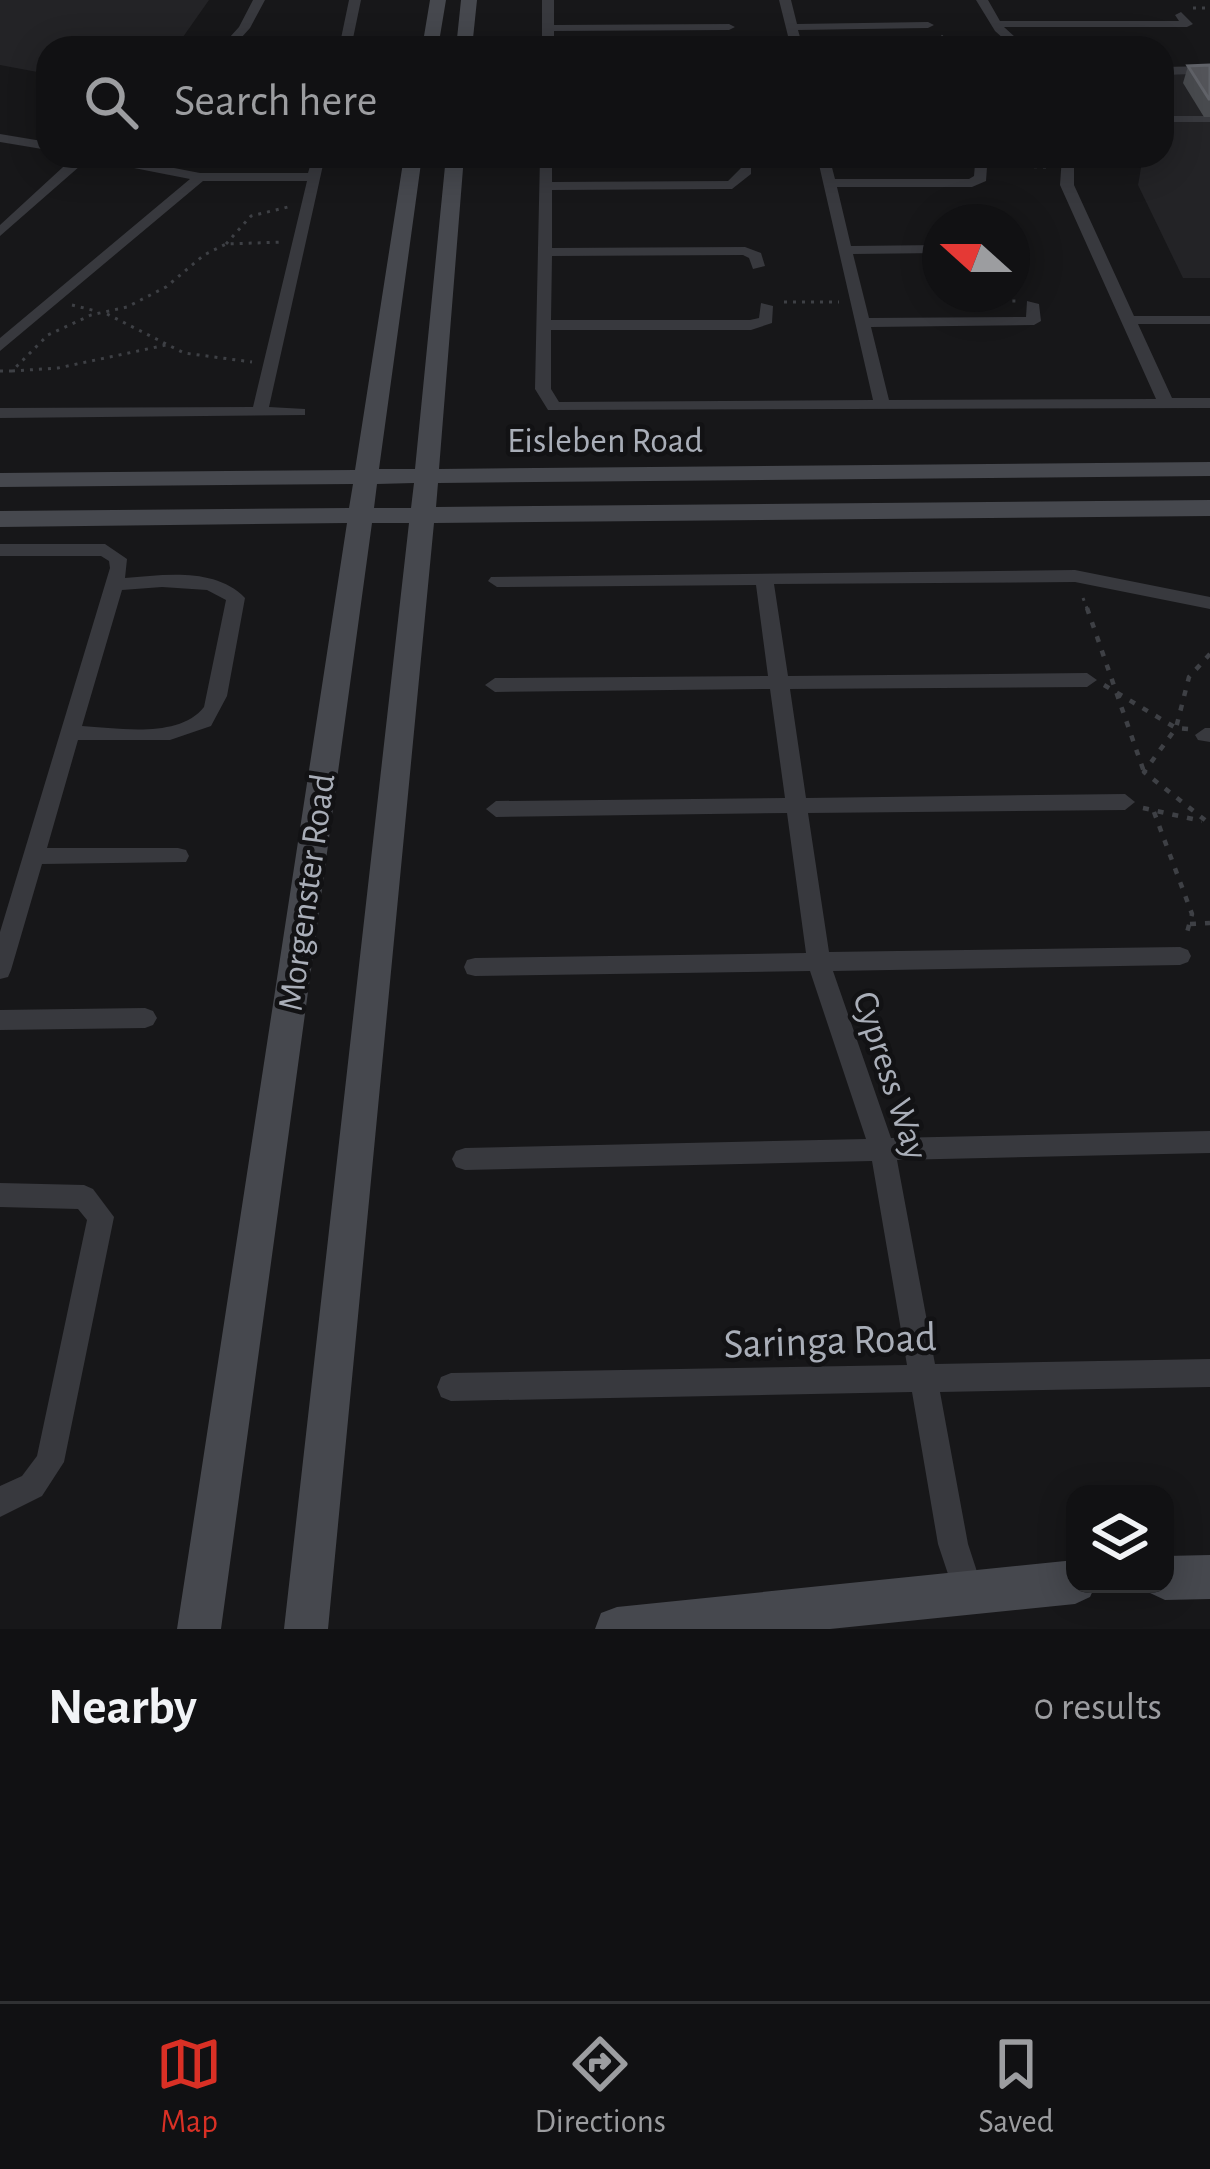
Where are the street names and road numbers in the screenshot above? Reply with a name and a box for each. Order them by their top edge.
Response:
street label: Eisleben Road [507,423,703,459]
street label: Morgenster Road [272,771,341,1013]
street label: Cypress Way [846,987,934,1164]
street label: Saringa Road [723,1316,937,1366]

